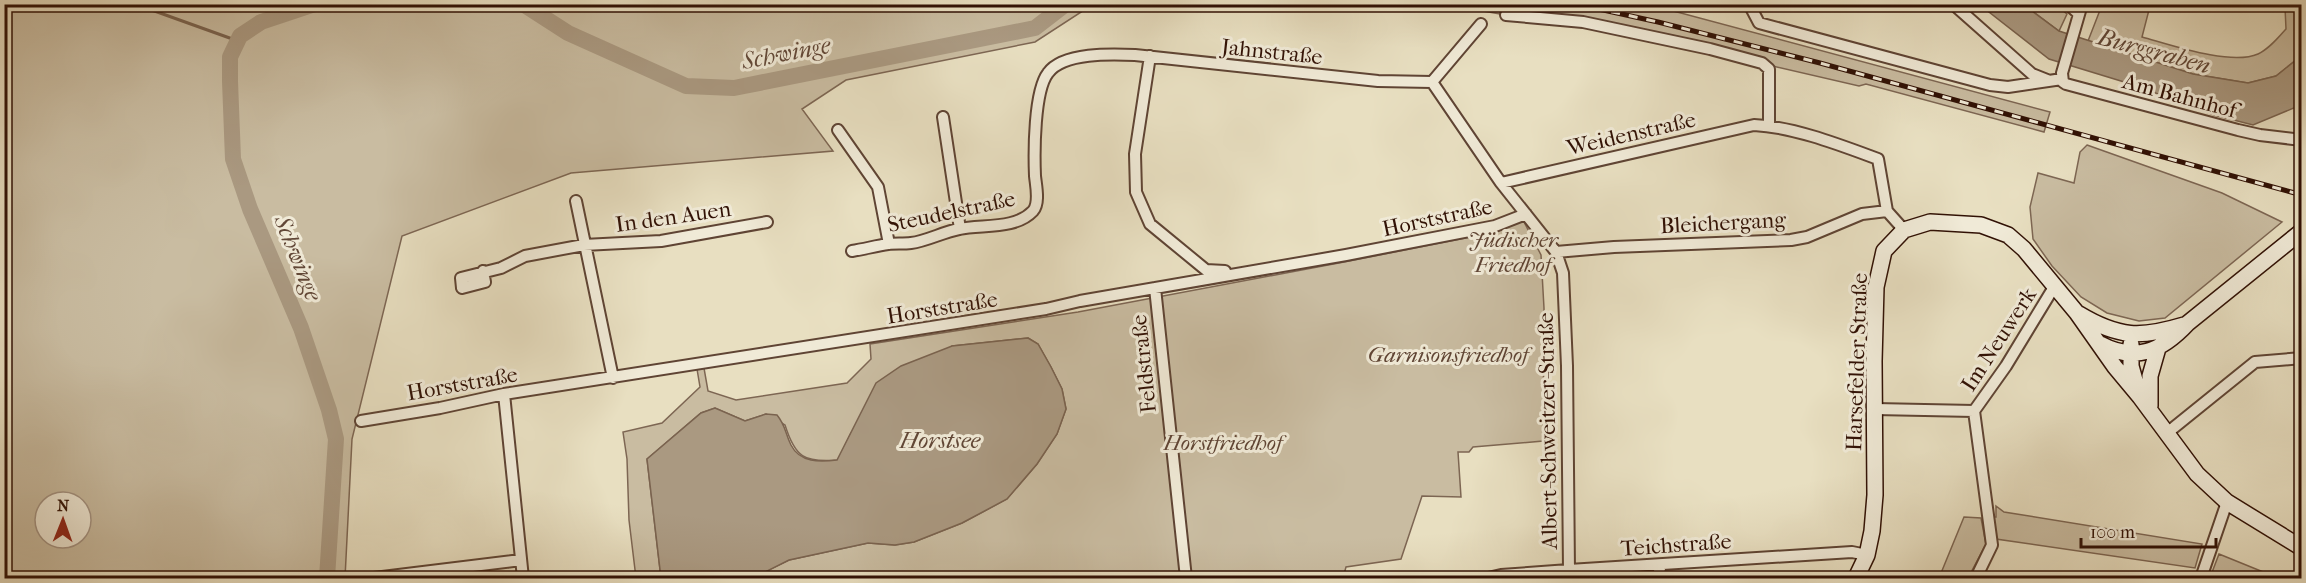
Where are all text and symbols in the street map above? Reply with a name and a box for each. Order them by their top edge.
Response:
water label: Burggraben [2093,22,2213,79]
water label: Schwinge [738,30,834,75]
street label: Jahnstraße [1218,34,1324,70]
street label: Am Bahnhof [2119,68,2244,125]
street label: Weidenstraße [1563,106,1698,162]
street label: Steudelstraße [885,186,1017,238]
street label: Horststraße [1380,194,1495,242]
street label: In den Auen [614,196,733,238]
street label: Bleichergang [1659,207,1787,239]
water label: Schwinge [268,210,328,306]
park label: Jüdischer Friedhof [1468,227,1560,278]
street label: Harsefelder Straße [1841,272,1873,452]
street label: Im Neuwerk [1956,282,2042,396]
street label: Horststraße [885,286,1000,330]
street label: Albert-Schweitzer-Straße [1533,312,1563,551]
street label: Feldstraße [1126,313,1162,414]
park label: Garnisonsfriedhof [1368,342,1533,368]
street label: Horststraße [405,361,520,407]
water label: Horstsee [899,426,982,454]
park label: Horstfriedhof [1163,430,1287,456]
north arrow [33,490,93,550]
text: N [57,496,70,515]
scale bar [2081,511,2216,549]
text: 100 m [2090,522,2135,543]
street label: Teichstraße [1620,528,1732,562]

